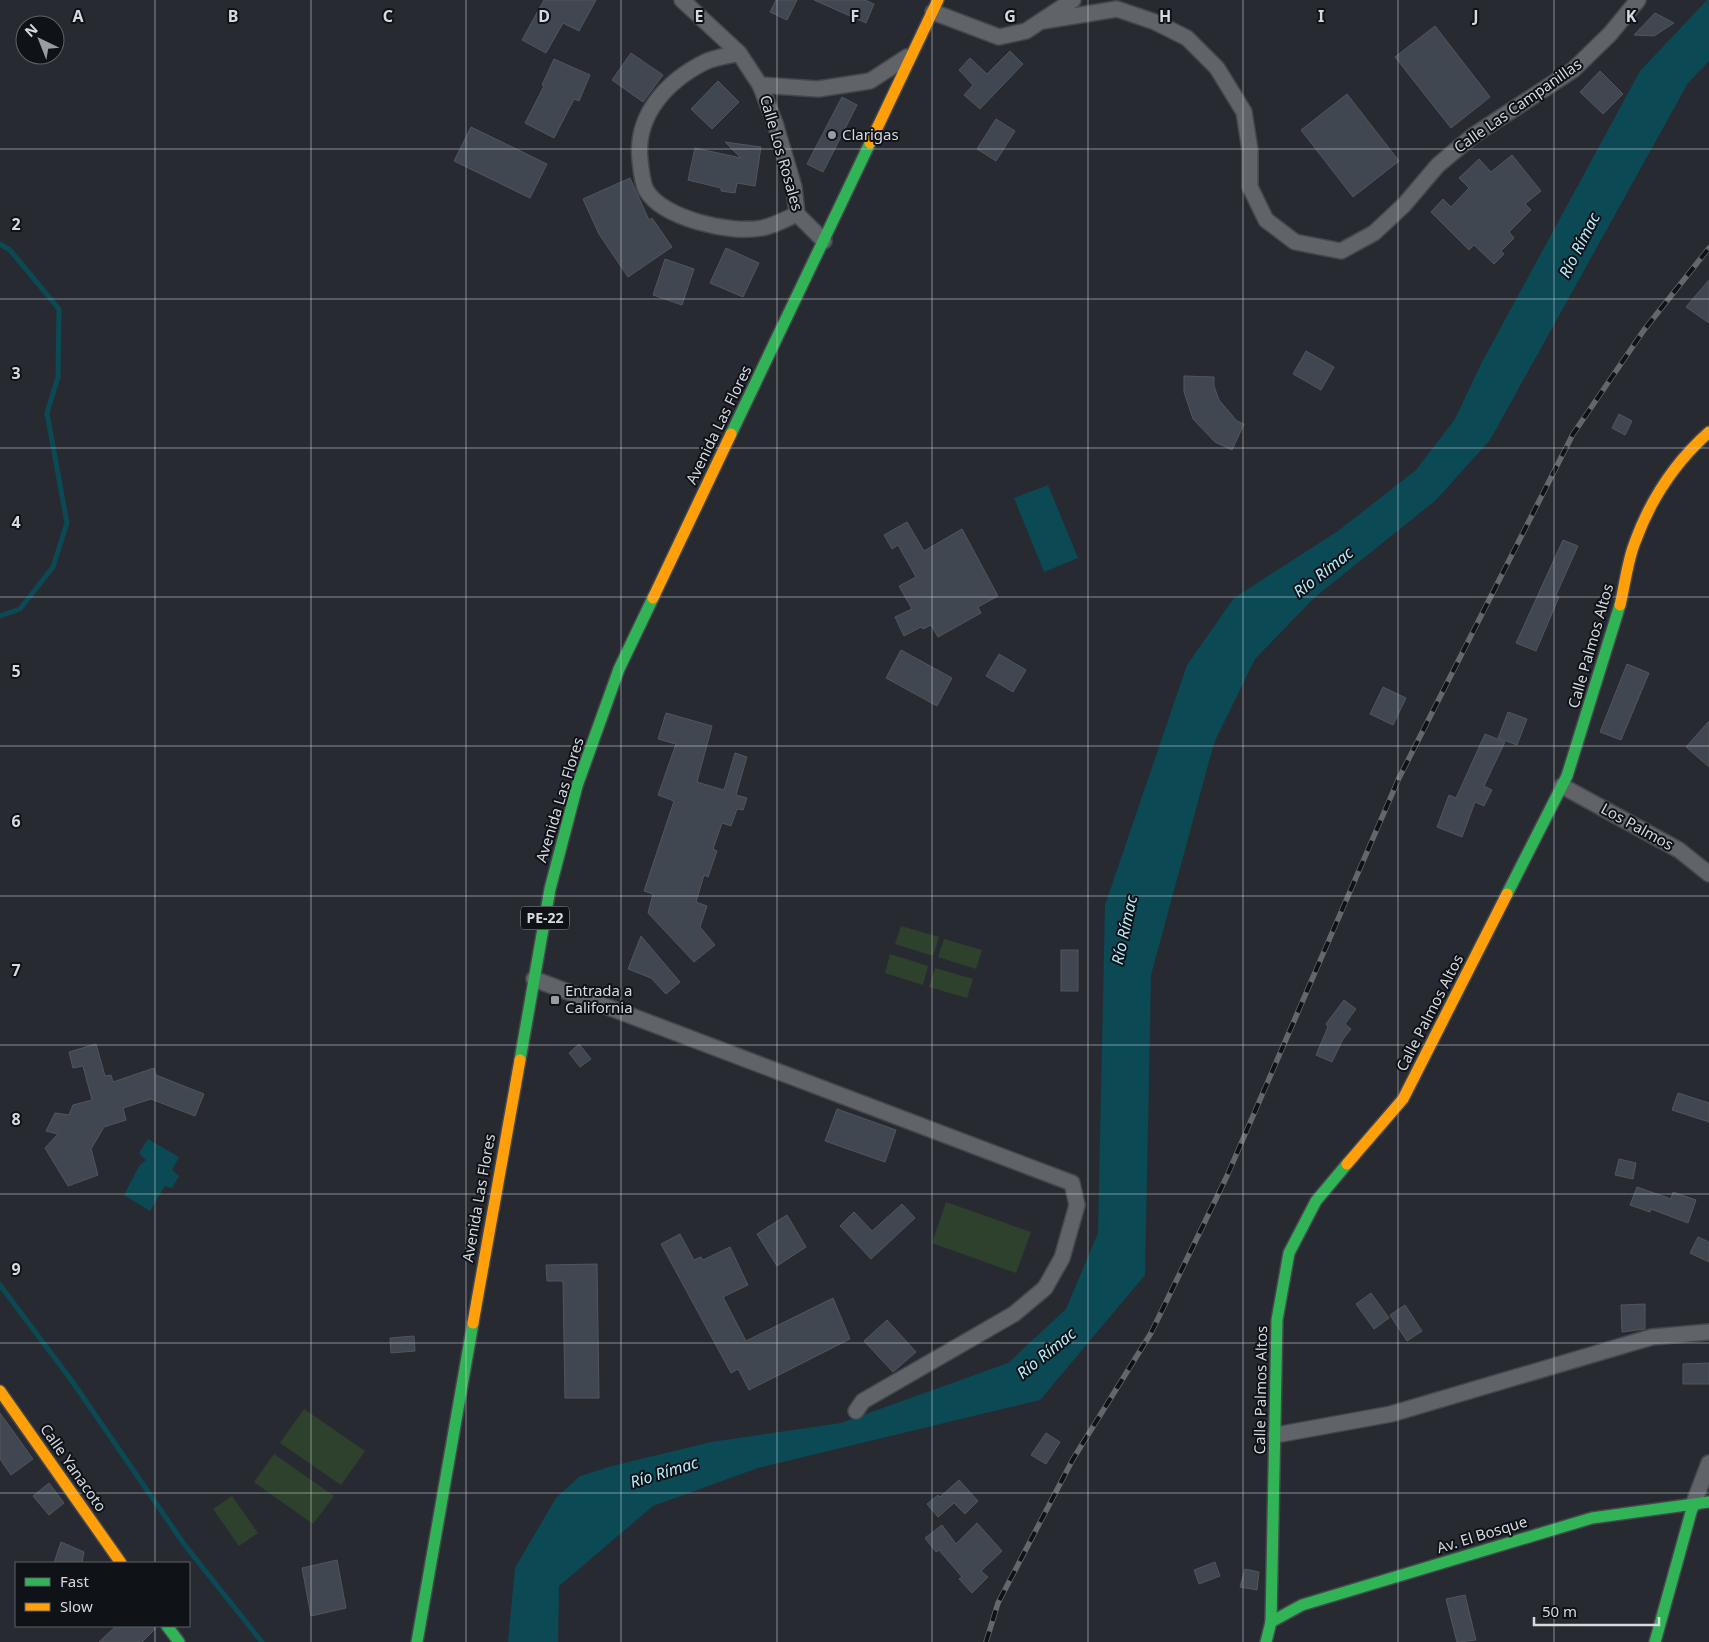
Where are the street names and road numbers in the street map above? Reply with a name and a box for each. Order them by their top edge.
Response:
street label: Calle Las Campanillas [1450,54,1585,157]
street label: Calle Los Rosales [756,93,808,213]
street label: Avenida Las Flores [681,362,756,487]
street label: Calle Palmos Altos [1563,581,1617,710]
street label: Avenida Las Flores [530,735,588,865]
street label: Los Palmos [1598,798,1677,854]
road number: PE-22 [521,906,569,930]
street label: Calle Palmos Altos [1391,951,1467,1074]
street label: Avenida Las Flores [457,1132,499,1264]
street label: Calle Palmos Altos [1249,1325,1271,1454]
street label: Calle Yanacoto [36,1420,111,1515]
street label: Av. El Bosque [1434,1511,1529,1557]

